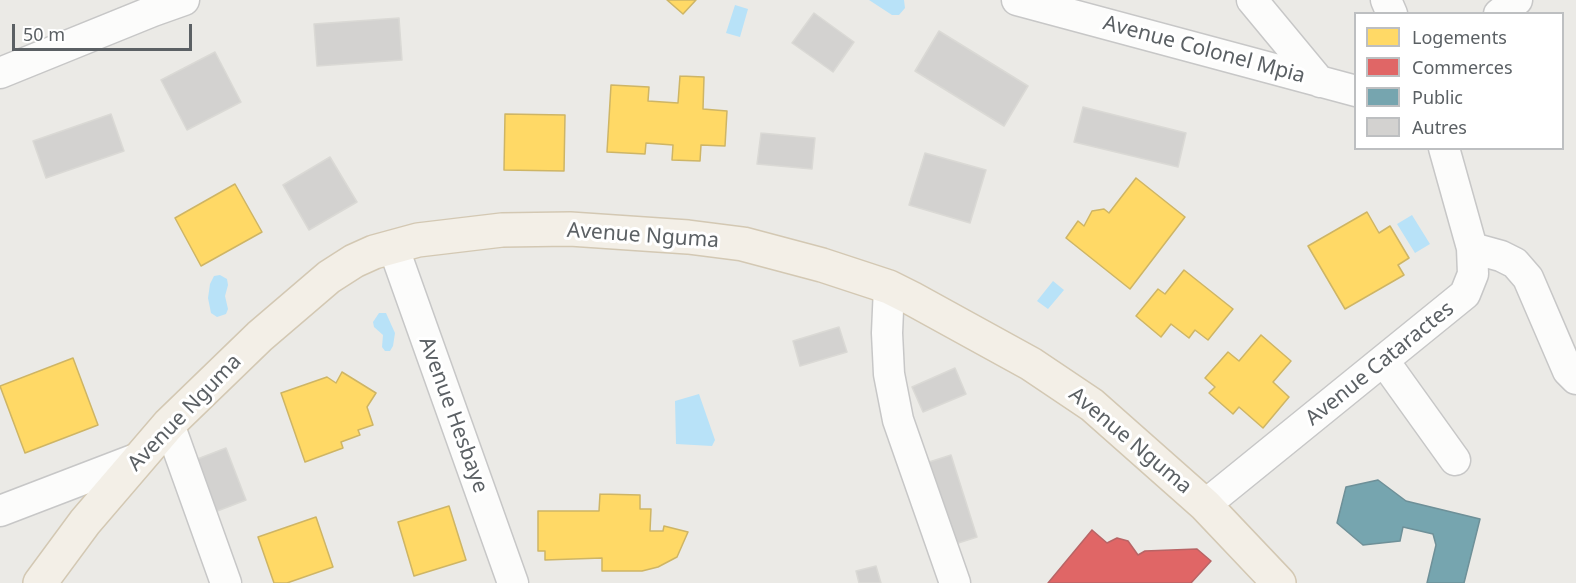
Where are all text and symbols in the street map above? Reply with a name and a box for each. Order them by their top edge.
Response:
street label: Avenue Colonel Mpia [1100,11,1308,89]
scale bar [15,12,195,50]
legend [1354,12,1564,150]
text: 50 m [23,22,65,46]
text: Logements [1412,25,1507,49]
text: Commerces [1412,55,1513,79]
text: Public [1412,85,1463,109]
text: Autres [1412,115,1467,139]
street label: Avenue Nguma [566,218,720,254]
street label: Avenue Cataractes [1301,297,1459,431]
street label: Avenue Hesbaye [413,334,493,496]
street label: Avenue Nguma [123,349,247,477]
street label: Avenue Nguma [1064,382,1196,500]

